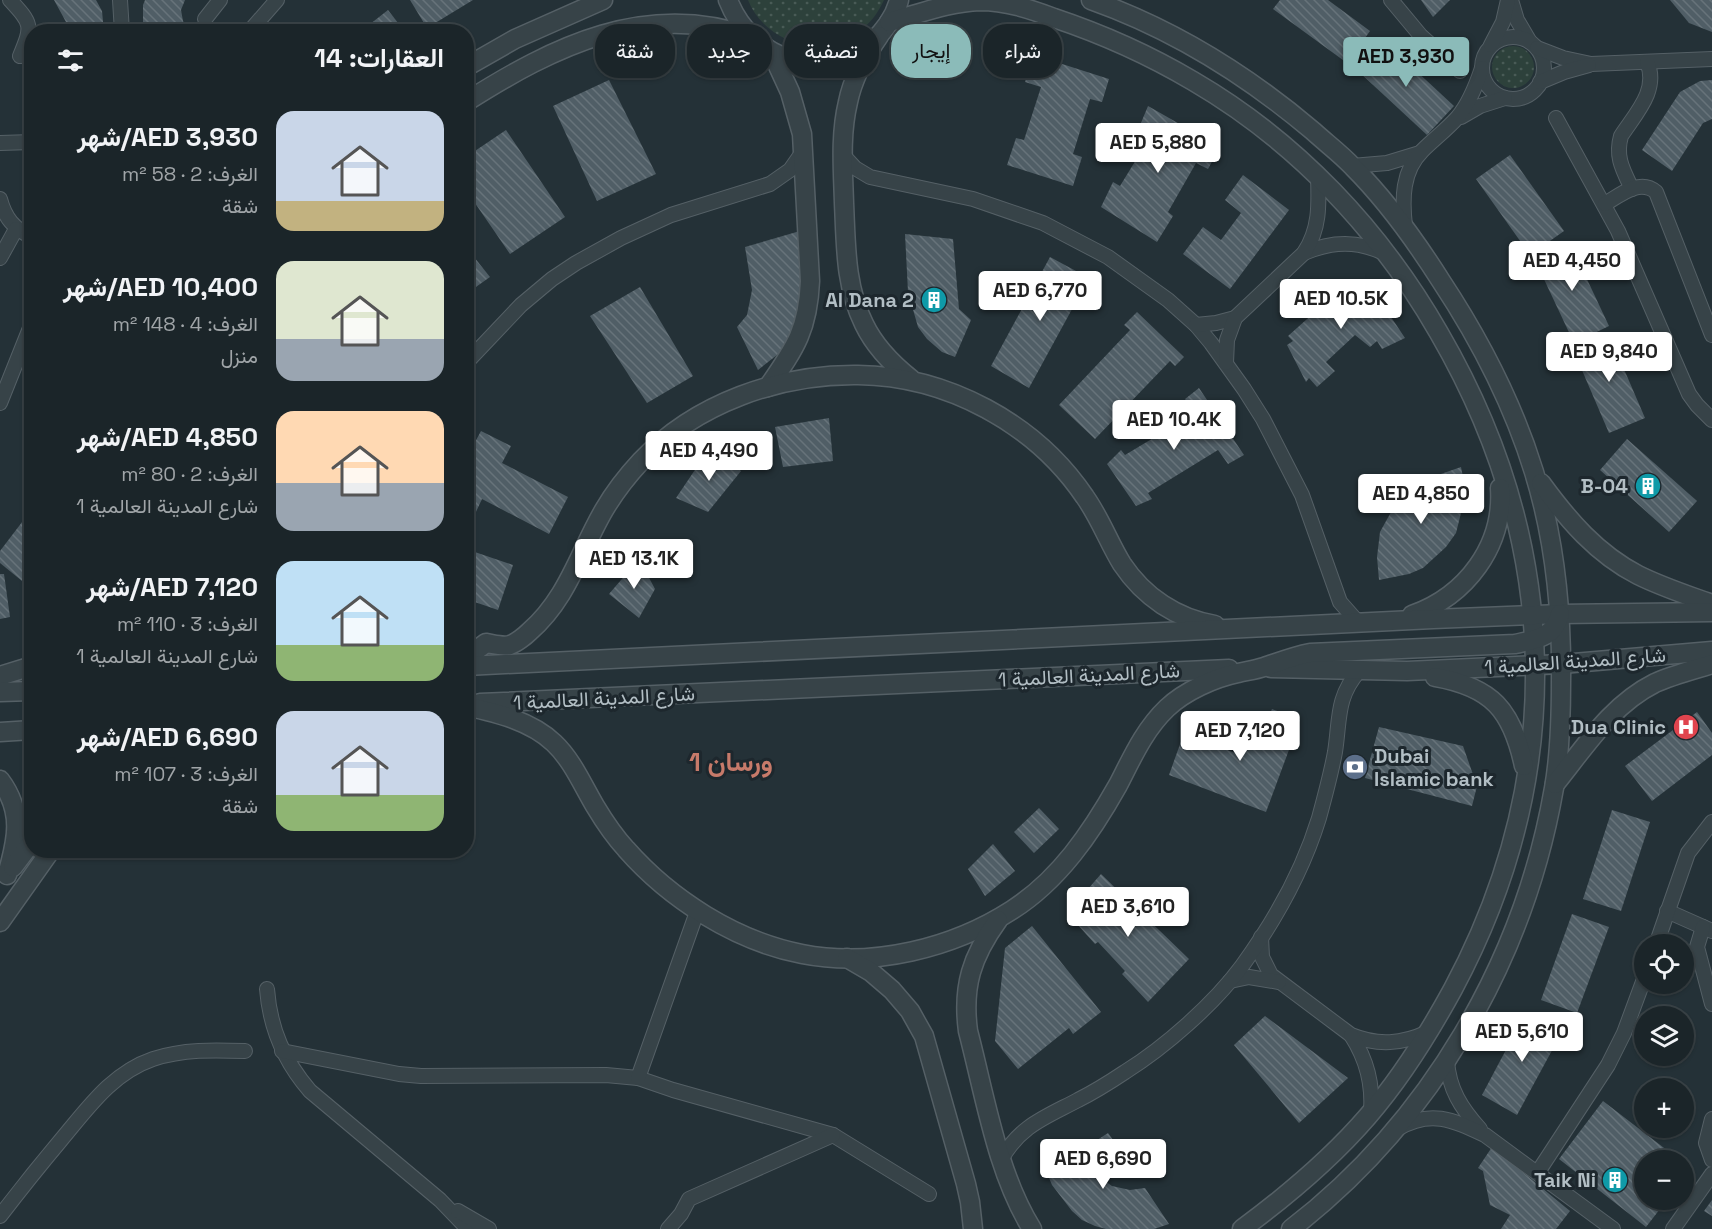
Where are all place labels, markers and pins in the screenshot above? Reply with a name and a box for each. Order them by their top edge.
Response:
pin: AED 3,930 [1337,37,1475,88]
pin: AED 5,880 [1089,123,1227,174]
pin: AED 4,450 [1503,241,1641,292]
pin: AED 6,770 [971,271,1109,322]
pin: AED 10.5K [1272,279,1410,330]
building icon: Al Dana 2 [919,285,949,315]
place label: Al Dana 2 [825,287,914,313]
pin: AED 9,840 [1540,332,1678,383]
pin: AED 10.4K [1105,400,1243,451]
pin: AED 4,490 [640,431,778,482]
building icon: B-04 [1633,471,1663,501]
place label: B-04 [1580,473,1628,499]
pin: AED 4,850 [1352,474,1490,525]
pin: AED 13.1K [565,539,703,590]
pin: AED 7,120 [1171,711,1309,762]
hospital icon: Dua Clinic [1671,712,1701,742]
place label: Dua Clinic [1571,714,1666,740]
place label: Dubai Islamic bank [1374,743,1494,792]
bank icon: Dubai Islamic bank [1340,752,1370,782]
pin: AED 3,610 [1059,887,1197,938]
pin: AED 5,610 [1453,1012,1591,1063]
pin: AED 6,690 [1034,1139,1172,1190]
building icon: Taik Ni [1600,1165,1630,1195]
place label: Taik Ni [1534,1167,1596,1193]

